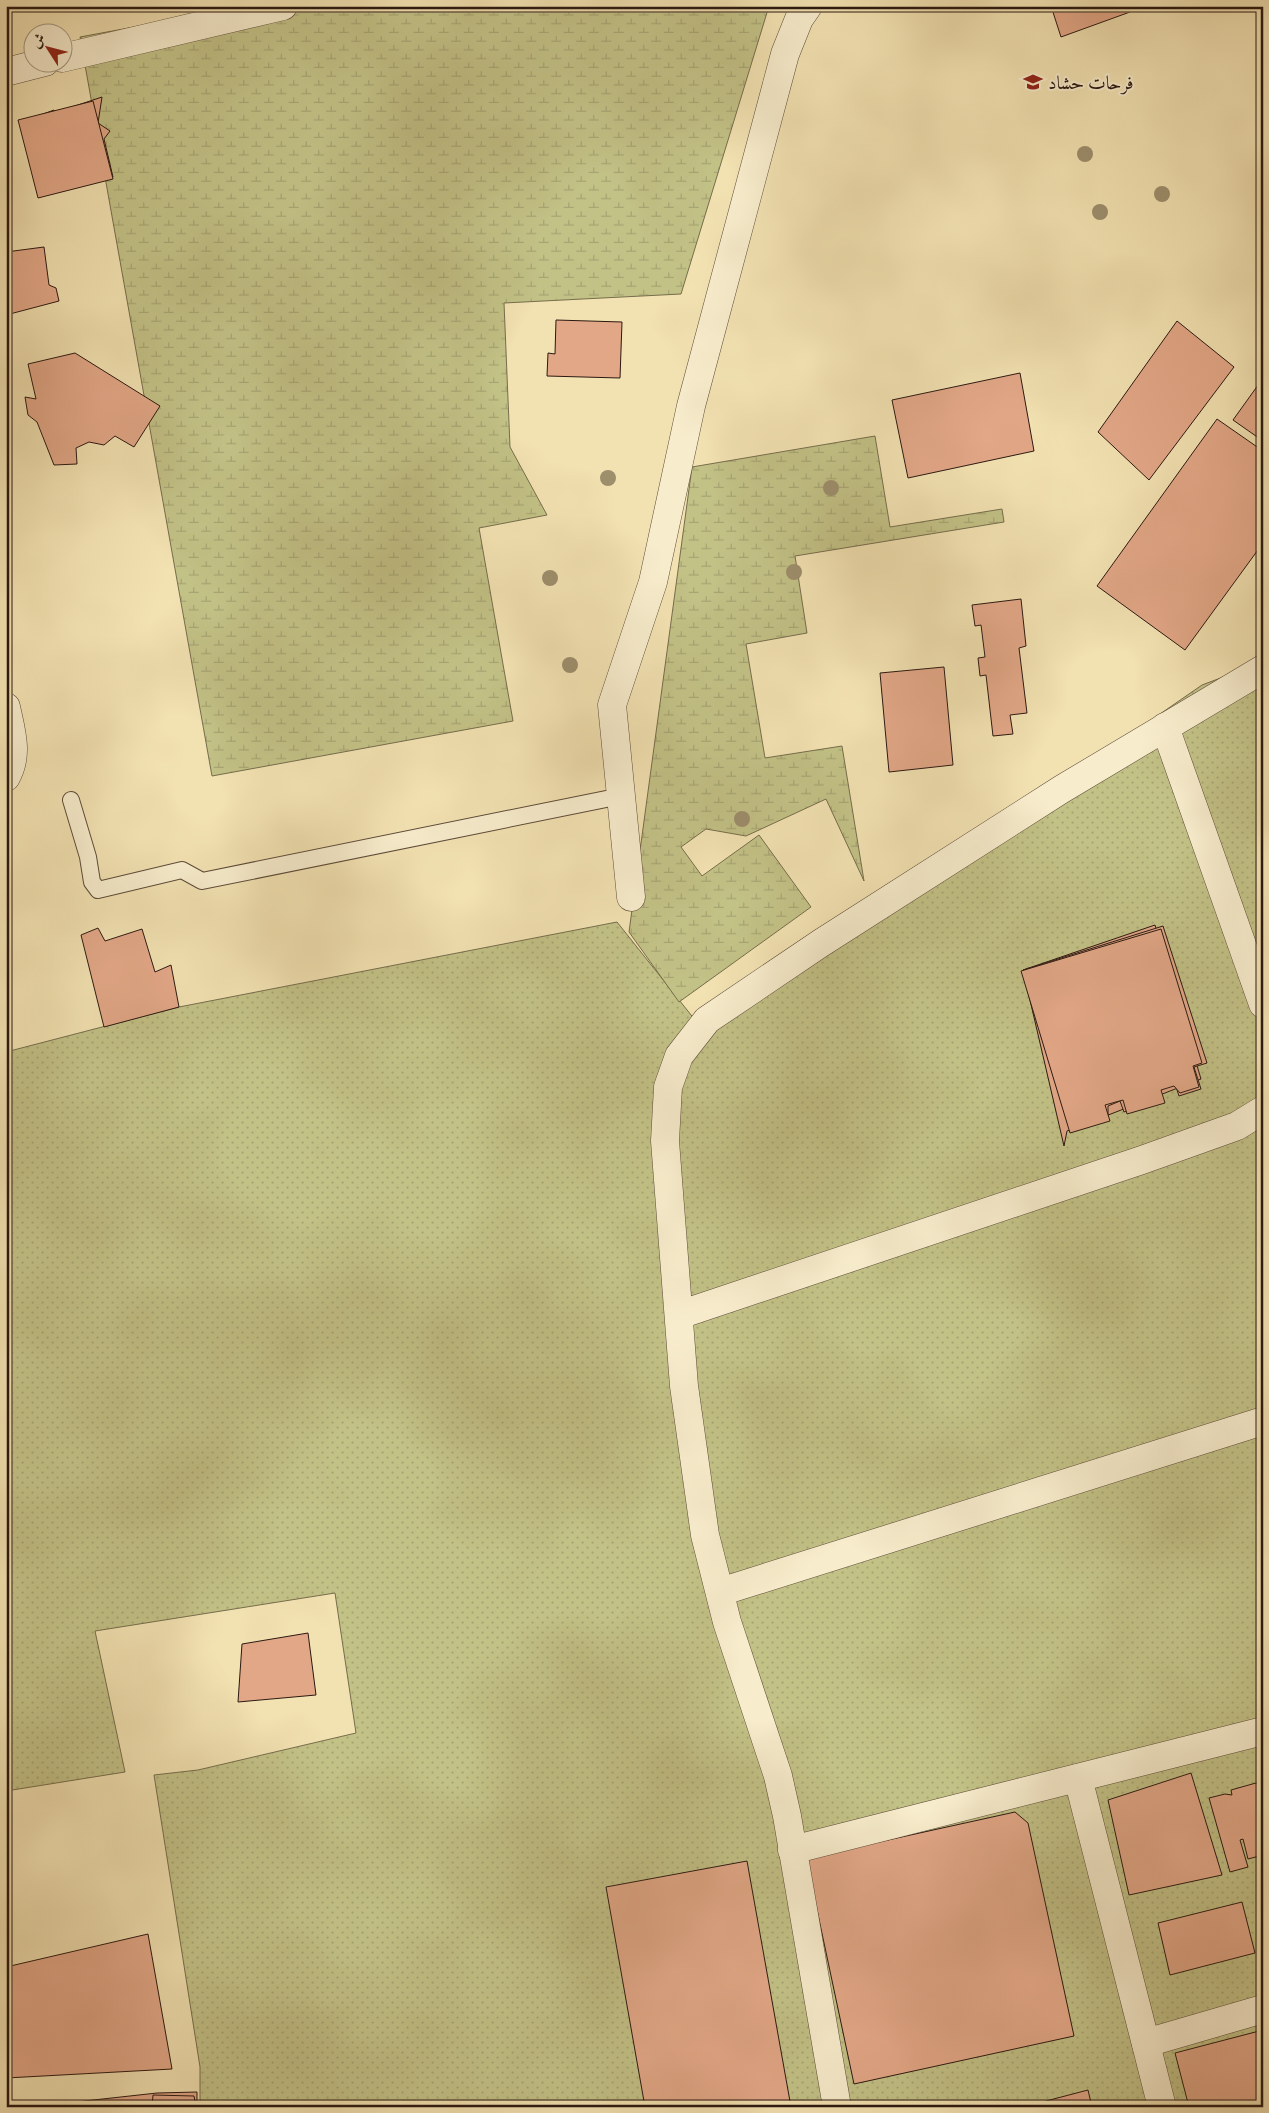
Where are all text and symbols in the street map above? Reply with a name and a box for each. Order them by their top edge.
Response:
north arrow [22,22,72,72]
text: ش [27,30,50,52]
school or university icon: فرحات حشاد [1022,71,1044,93]
place label: فرحات حشاد [1048,71,1134,95]

